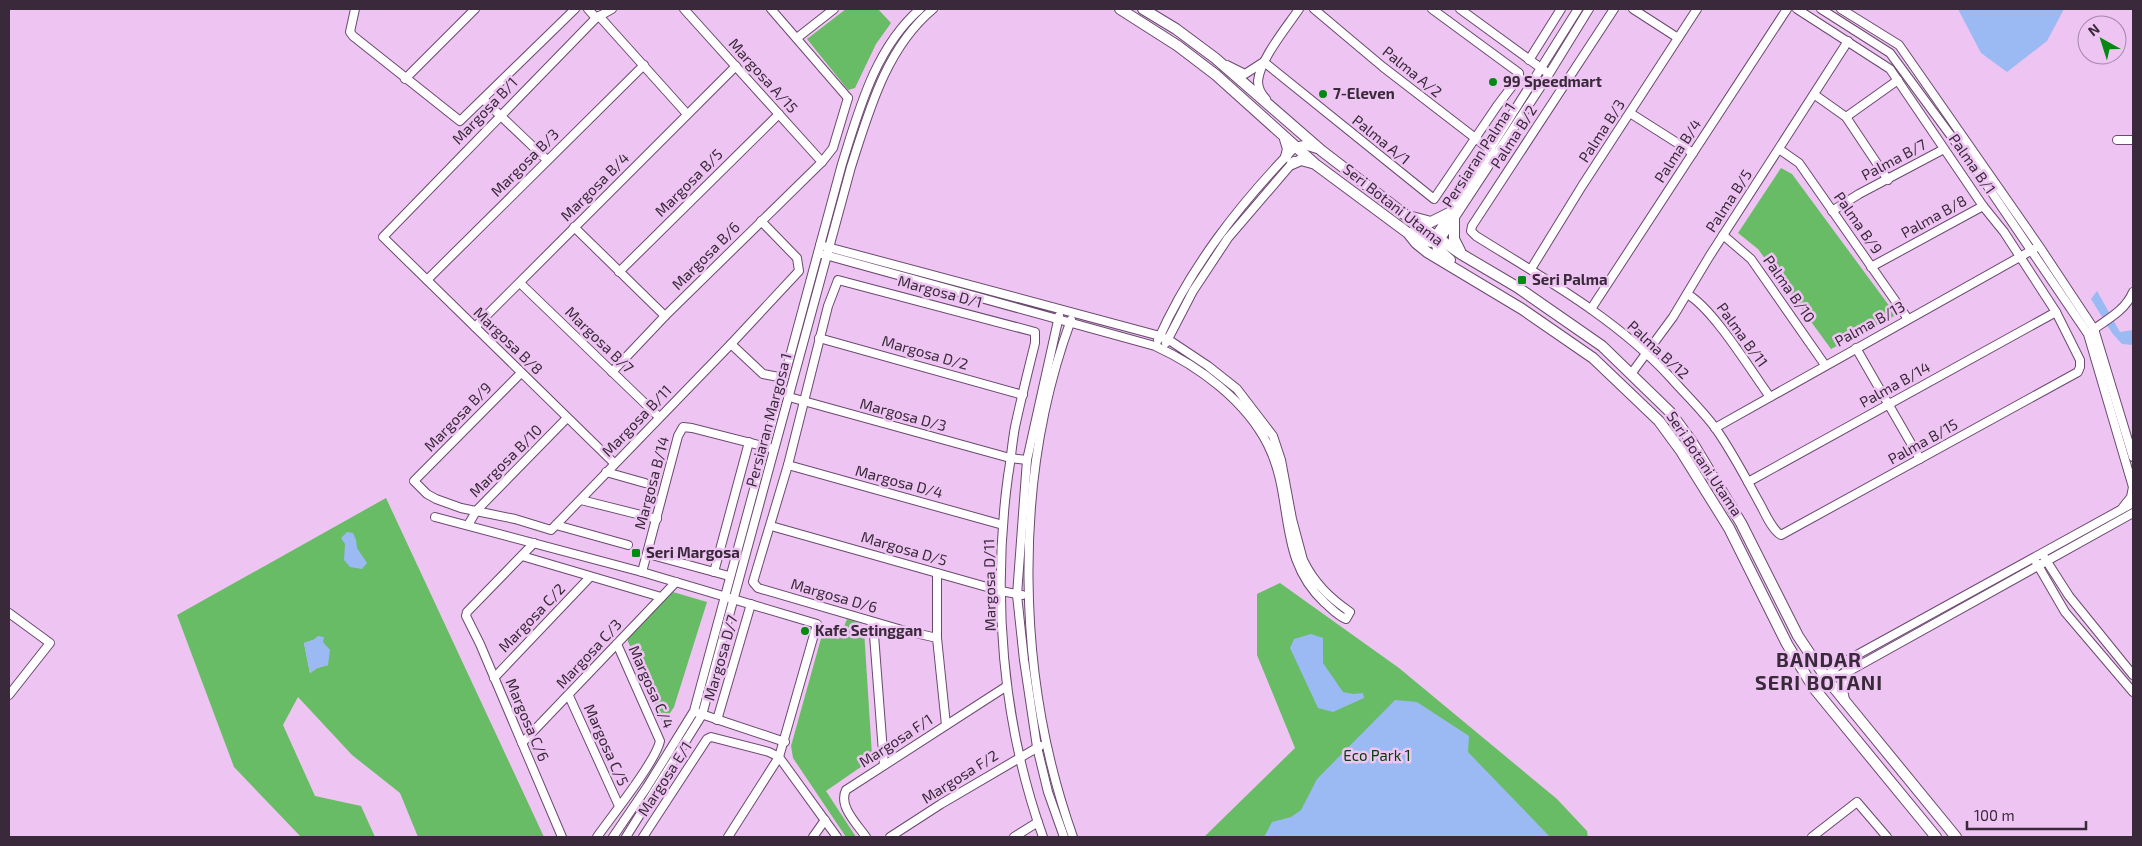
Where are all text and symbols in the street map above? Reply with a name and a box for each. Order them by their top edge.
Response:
north arrow [2077,15,2127,65]
text: N [2084,20,2103,39]
street label: Margosa A/15 [726,34,802,116]
street label: Palma A/2 [1379,42,1446,101]
place label: 99 Speedmart [1503,72,1602,90]
street label: Margosa B/1 [448,73,521,148]
marker: 99 Speedmart [1487,76,1499,88]
place label: 7-Eleven [1333,84,1395,102]
marker: 7-Eleven [1317,88,1329,100]
street label: Palma B/3 [1574,96,1628,165]
street label: Persiaran Palma 1 [1438,99,1519,210]
street label: Palma B/2 [1486,102,1540,171]
street label: Palma A/1 [1349,111,1414,168]
street label: Palma B/4 [1650,115,1704,186]
street label: Margosa B/3 [487,125,562,200]
street label: Palma B/1 [1946,130,2000,197]
street label: Palma B/7 [1858,134,1929,184]
street label: Margosa B/5 [651,145,726,220]
street label: Margosa B/4 [556,148,632,224]
street label: Seri Botani Utama [1340,159,1447,249]
street label: Palma B/5 [1701,166,1755,235]
street label: Palma B/9 [1831,188,1887,257]
street label: Palma B/8 [1898,191,1969,241]
street label: Margosa B/6 [668,218,743,293]
street label: Palma B/10 [1760,251,1820,326]
place label: Seri Palma [1532,270,1607,288]
street label: Margosa D/1 [896,271,984,311]
marker: Seri Palma [1516,274,1528,286]
street label: Palma B/13 [1831,296,1908,350]
street label: Palma B/11 [1713,299,1772,370]
street label: Margosa B/7 [562,302,638,377]
street label: Margosa B/8 [470,303,547,378]
street label: Palma B/12 [1624,316,1693,382]
street label: Margosa D/2 [880,331,971,373]
street label: Persiaran Margosa 1 [741,351,795,489]
street label: Palma B/14 [1856,357,1933,411]
street label: Margosa B/9 [420,378,495,455]
street label: Margosa B/11 [598,381,675,460]
street label: Margosa D/3 [858,394,949,434]
street label: Seri Botani Utama [1663,408,1747,519]
street label: Palma B/15 [1884,415,1961,468]
street label: Margosa B/10 [465,420,545,500]
street label: Margosa B/14 [630,434,672,531]
street label: Margosa D/4 [854,461,945,501]
street label: Margosa D/5 [859,527,949,569]
street label: Margosa D/11 [979,539,999,631]
place label: Seri Margosa [646,543,740,561]
marker: Seri Margosa [630,547,642,559]
street label: Margosa D/6 [789,574,880,616]
street label: Margosa C/2 [494,579,568,655]
street label: Margosa D/7 [699,612,741,703]
street label: Margosa C/3 [552,615,625,692]
place label: Kafe Setinggan [815,621,922,639]
marker: Kafe Setinggan [799,625,811,637]
street label: Margosa C/4 [626,642,678,731]
district label: BANDAR SERI BOTANI [1755,647,1883,694]
street label: Margosa C/6 [502,675,553,764]
street label: Margosa C/5 [581,701,633,788]
street label: Margosa F/1 [855,710,936,771]
street label: Margosa E/1 [633,738,695,819]
street label: Margosa F/2 [918,746,1001,807]
park label: Eco Park 1 [1343,746,1411,764]
scale bar [1967,798,2086,830]
text: 100 m [1974,806,2015,824]

